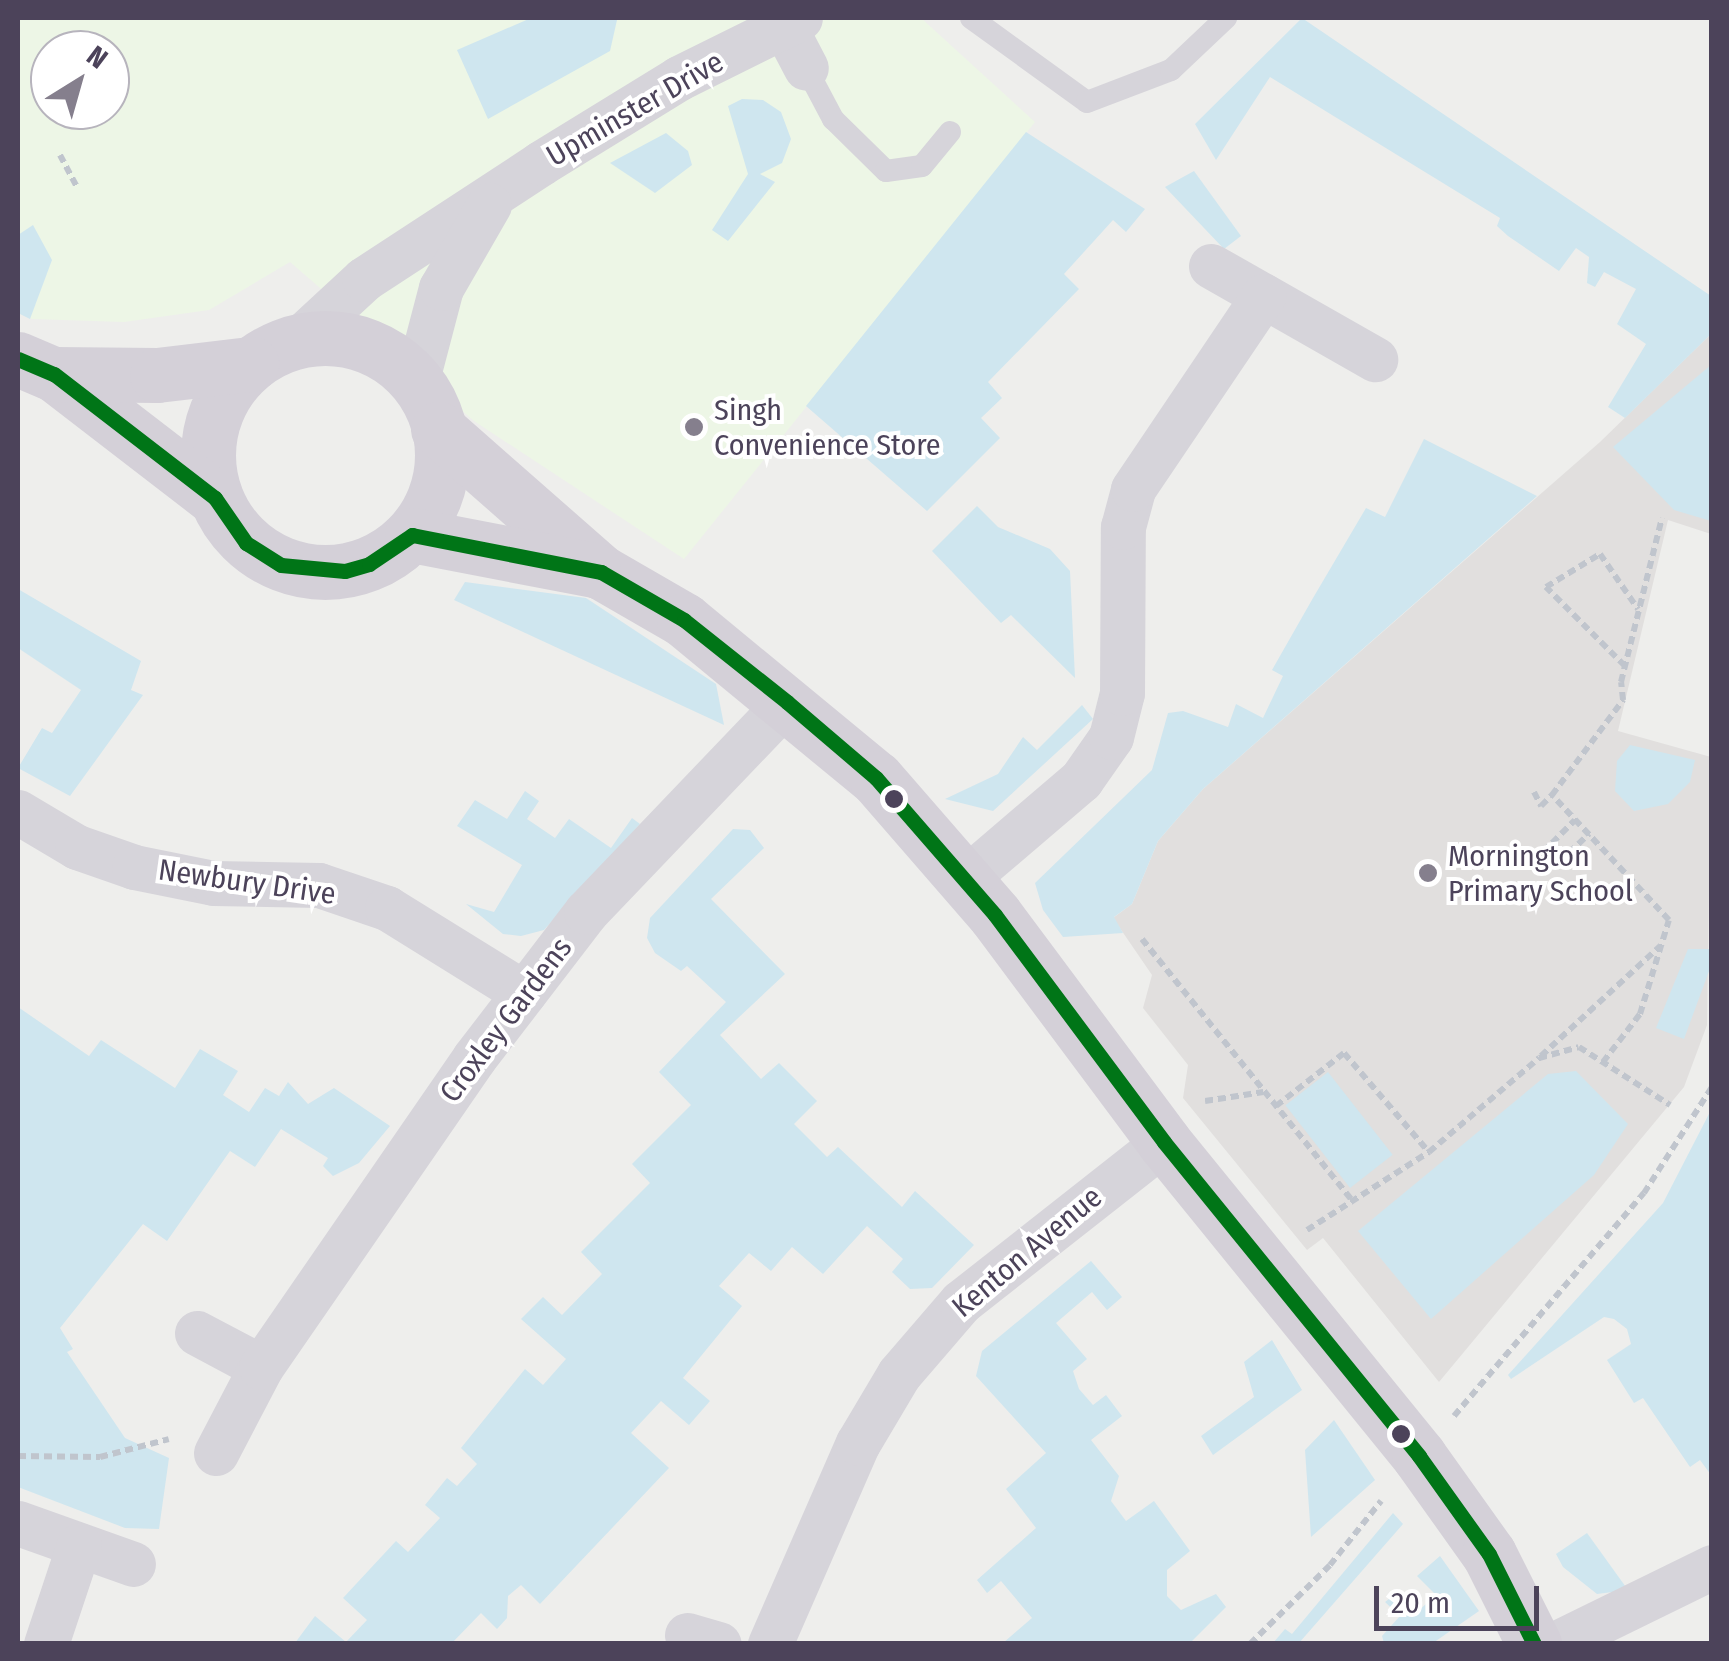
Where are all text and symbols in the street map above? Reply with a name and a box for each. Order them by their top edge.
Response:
north arrow [30,30,130,130]
text: N [81,39,114,75]
street label: Upminster Drive [540,44,730,174]
place label: Singh Convenience Store [714,392,941,462]
marker: Singh Convenience Store [683,416,705,438]
unlabelled marker [884,789,904,809]
place label: Mornington Primary School [1448,838,1633,908]
street label: Newbury Drive [156,852,338,912]
marker: Mornington Primary School [1417,862,1439,884]
street label: Croxley Gardens [432,930,580,1110]
street label: Kenton Avenue [945,1179,1109,1325]
unlabelled marker [1391,1424,1411,1444]
scale bar [1379,1566,1544,1628]
text: 20 m [1391,1585,1450,1621]

